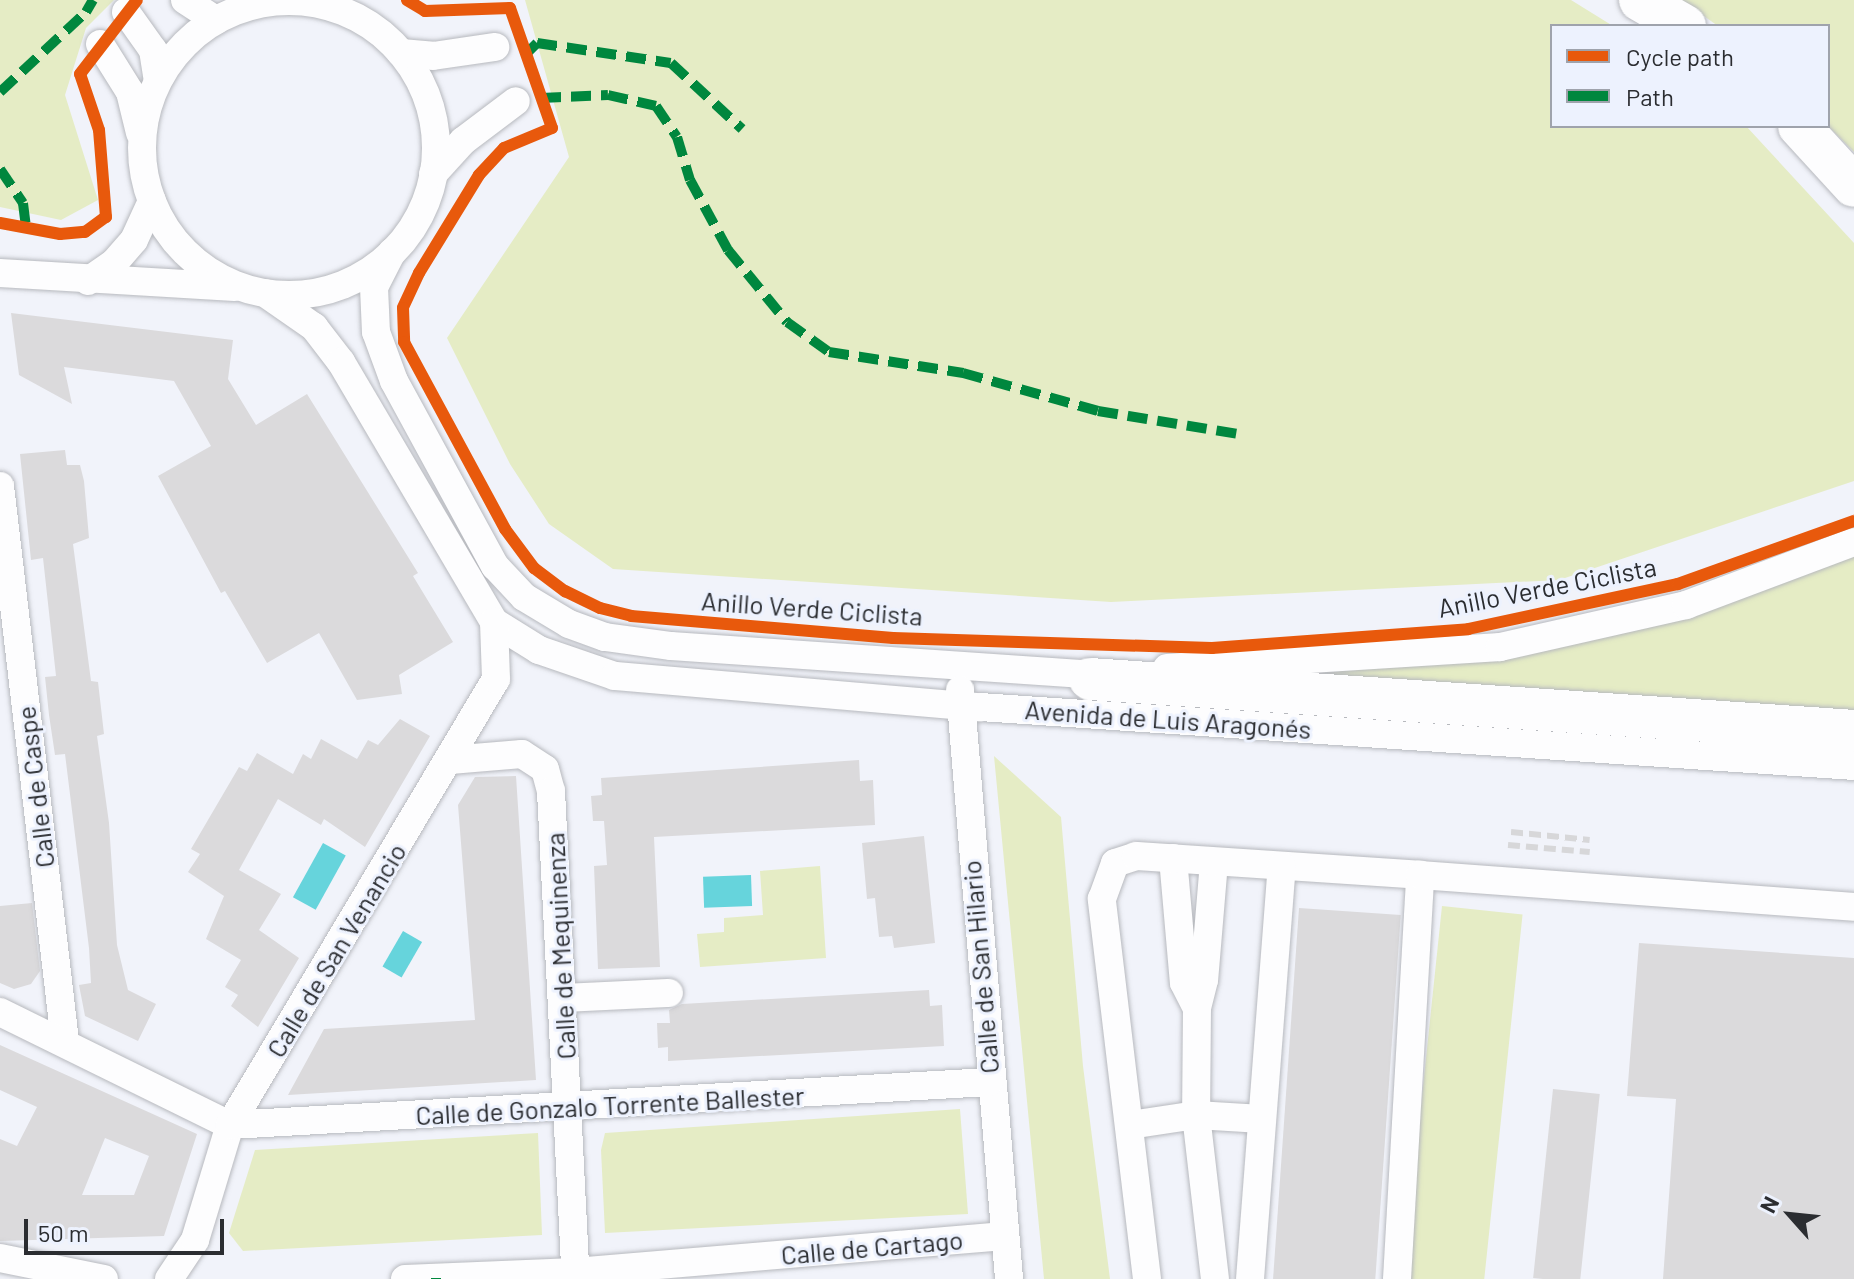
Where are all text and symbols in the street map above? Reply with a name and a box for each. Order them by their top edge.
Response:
legend [1550,24,1830,128]
text: Cycle path [1626,42,1734,71]
text: Path [1626,82,1674,111]
street label: Anillo Verde Ciclista [1435,551,1659,623]
street label: Anillo Verde Ciclista [700,585,924,631]
street label: Avenida de Luis Aragonés [1024,693,1312,745]
street label: Calle de Caspe [10,704,60,870]
street label: Calle de Mequinenza [538,832,582,1060]
street label: Calle de San Venancio [260,837,412,1063]
street label: Calle de San Hilario [955,859,1005,1075]
street label: Calle de Gonzalo Torrente Ballester [415,1079,805,1131]
north arrow [1750,1175,1830,1255]
text: N [1754,1192,1784,1217]
scale bar [28,1203,228,1253]
text: 50 m [38,1218,89,1247]
street label: Calle de Cartago [780,1223,964,1271]

